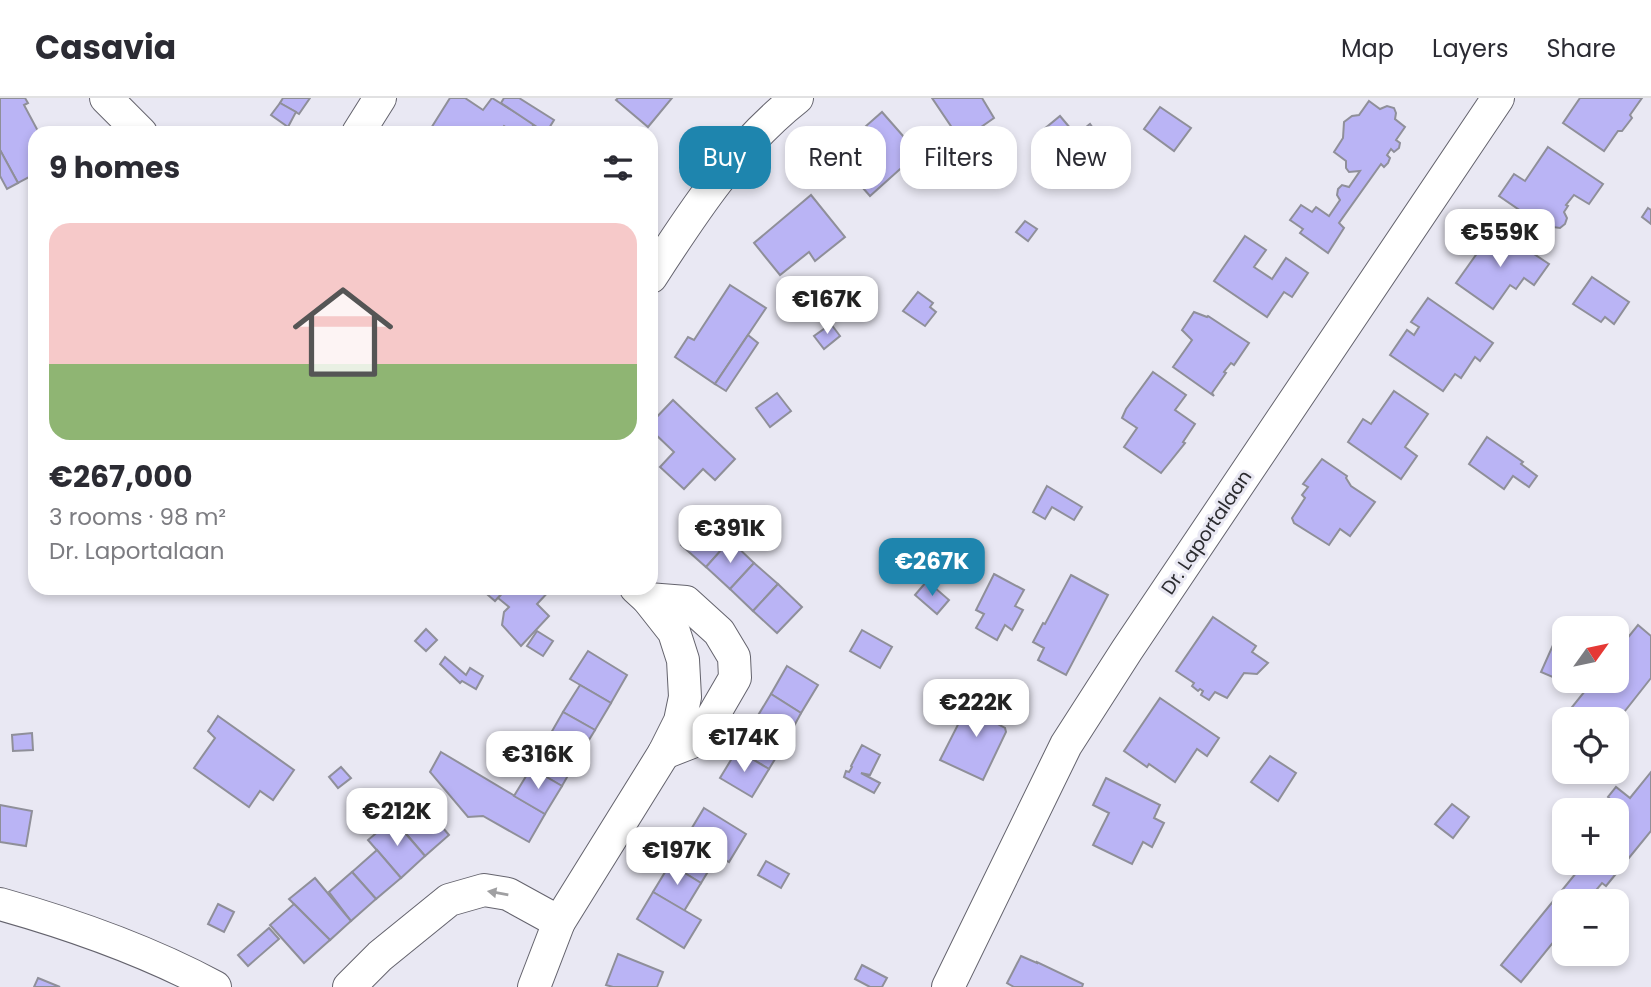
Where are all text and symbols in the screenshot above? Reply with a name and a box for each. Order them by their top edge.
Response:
text: Casavia [35,24,176,71]
text: Map [1341,32,1394,65]
text: Layers [1432,32,1508,65]
text: Share [1546,32,1616,65]
chip: Buy [679,126,771,189]
chip: Rent [785,126,886,189]
chip: Filters [900,126,1017,189]
chip: New [1031,126,1131,189]
text: 9 homes [49,146,180,189]
icon: filters [599,149,637,187]
pin: €559K [1451,209,1549,269]
text: €559K [1461,216,1539,248]
icon: home [280,269,406,395]
pin: €167K [778,276,876,336]
text: €167K [792,283,862,315]
text: €267,000 [49,455,192,498]
street label: Dr. Laportalaan [1155,465,1258,600]
text: 3 rooms · 98 m² [49,501,226,533]
pin: €391K [681,505,779,565]
text: €391K [694,512,766,544]
text: Dr. Laportalaan [49,535,225,567]
pin: €267K [883,538,981,598]
text: €267K [895,545,969,577]
north arrow [1552,616,1629,693]
map controls [1552,616,1629,966]
pin: €222K [927,680,1025,739]
text: €222K [939,686,1013,718]
button: locate [1552,707,1629,784]
pin: €174K [695,714,793,774]
text: €174K [709,721,779,753]
pin: €316K [489,732,587,791]
text: €316K [502,738,574,770]
pin: €212K [348,788,446,848]
text: €212K [362,795,432,827]
button: + [1552,798,1629,875]
pin: €197K [628,828,726,887]
text: €197K [642,834,712,866]
one-way arrow [487,887,509,898]
button: − [1552,889,1629,966]

